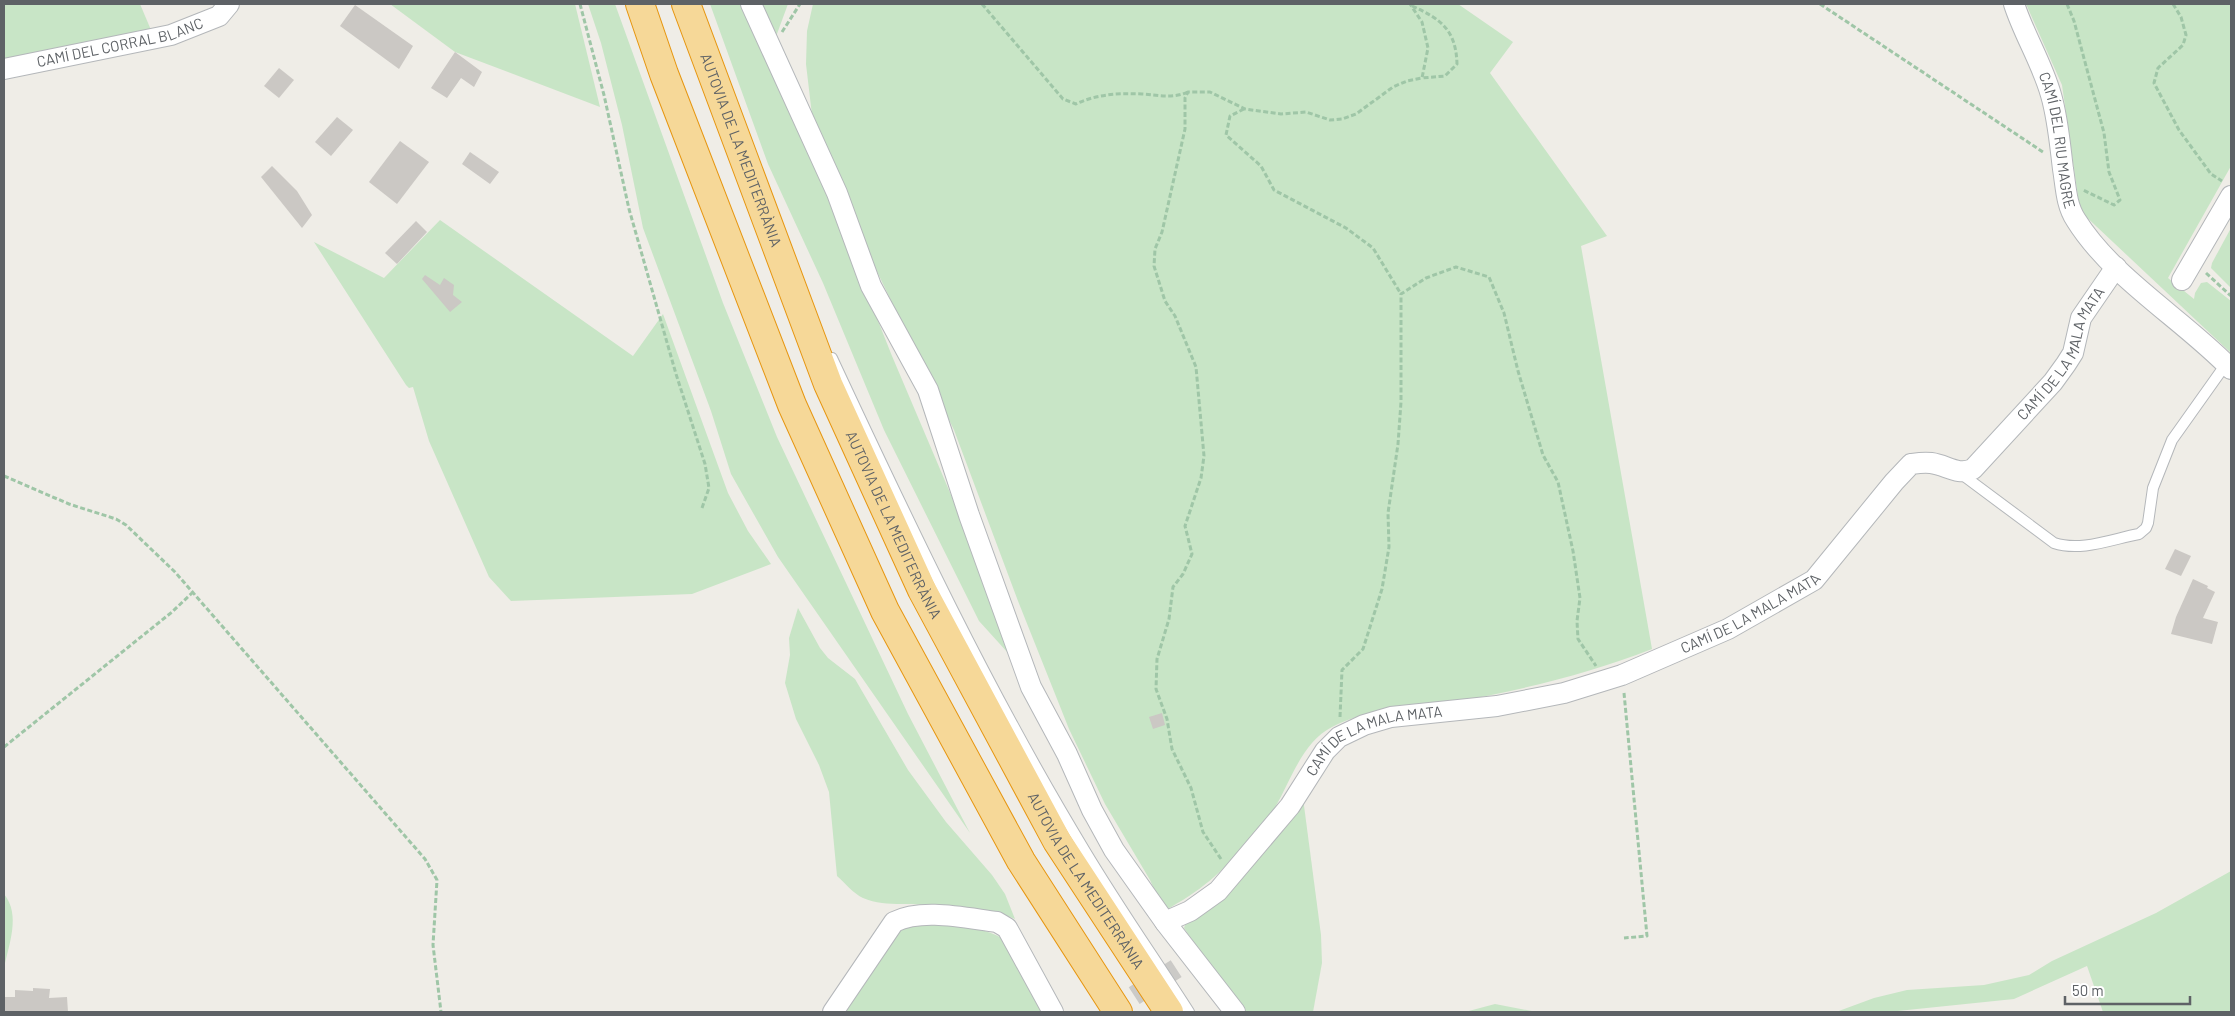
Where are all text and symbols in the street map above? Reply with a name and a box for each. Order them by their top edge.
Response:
street label: CAMÍ DEL CORRAL BLANC [35,13,205,70]
street label: AUTOVIA DE LA MEDITERRÀNIA [697,51,786,249]
street label: CAMÍ DEL RIU MAGRE [2036,69,2080,211]
street label: CAMÍ DE LA MALA MATA [2013,283,2108,423]
street label: AUTOVIA DE LA MEDITERRÀNIA [843,428,946,622]
street label: CAMÍ DE LA MALA MATA [1677,569,1824,657]
street label: CAMÍ DE LA MALA MATA [1302,702,1443,779]
street label: AUTOVIA DE LA MEDITERRÀNIA [1025,789,1148,972]
scale bar [2065,974,2190,1006]
text: 50 m [2072,981,2104,999]

